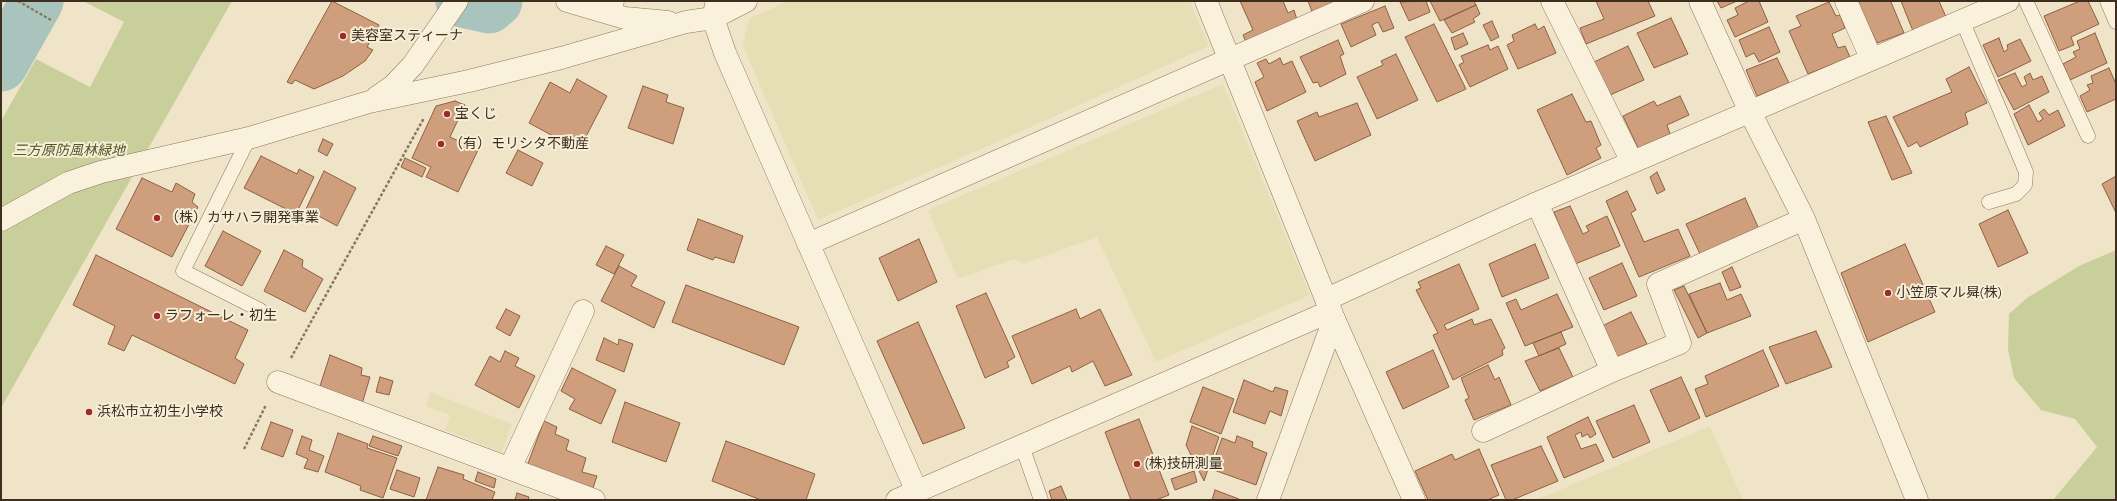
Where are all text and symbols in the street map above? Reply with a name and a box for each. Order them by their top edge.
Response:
place label: 美容室スティーナ [351,28,463,44]
marker: 美容室スティーナ [338,31,348,41]
place label: 宝くじ [455,106,497,122]
marker: 宝くじ [442,109,452,119]
place label: （有）モリシタ不動産 [449,136,589,152]
marker: （有）モリシタ不動産 [436,139,446,149]
park label: 三方原防風林緑地 [13,143,125,159]
place label: （株）カサハラ開発事業 [165,210,319,226]
marker: （株）カサハラ開発事業 [152,213,162,223]
place label: 小笠原マル曻(株) [1896,285,2002,301]
marker: 小笠原マル曻(株) [1883,288,1893,298]
place label: ラフォーレ・初生 [165,308,277,324]
marker: ラフォーレ・初生 [152,311,162,321]
place label: 浜松市立初生小学校 [97,404,223,420]
marker: 浜松市立初生小学校 [84,407,94,417]
place label: (株)技研測量 [1145,456,1223,472]
marker: (株)技研測量 [1132,459,1142,469]

